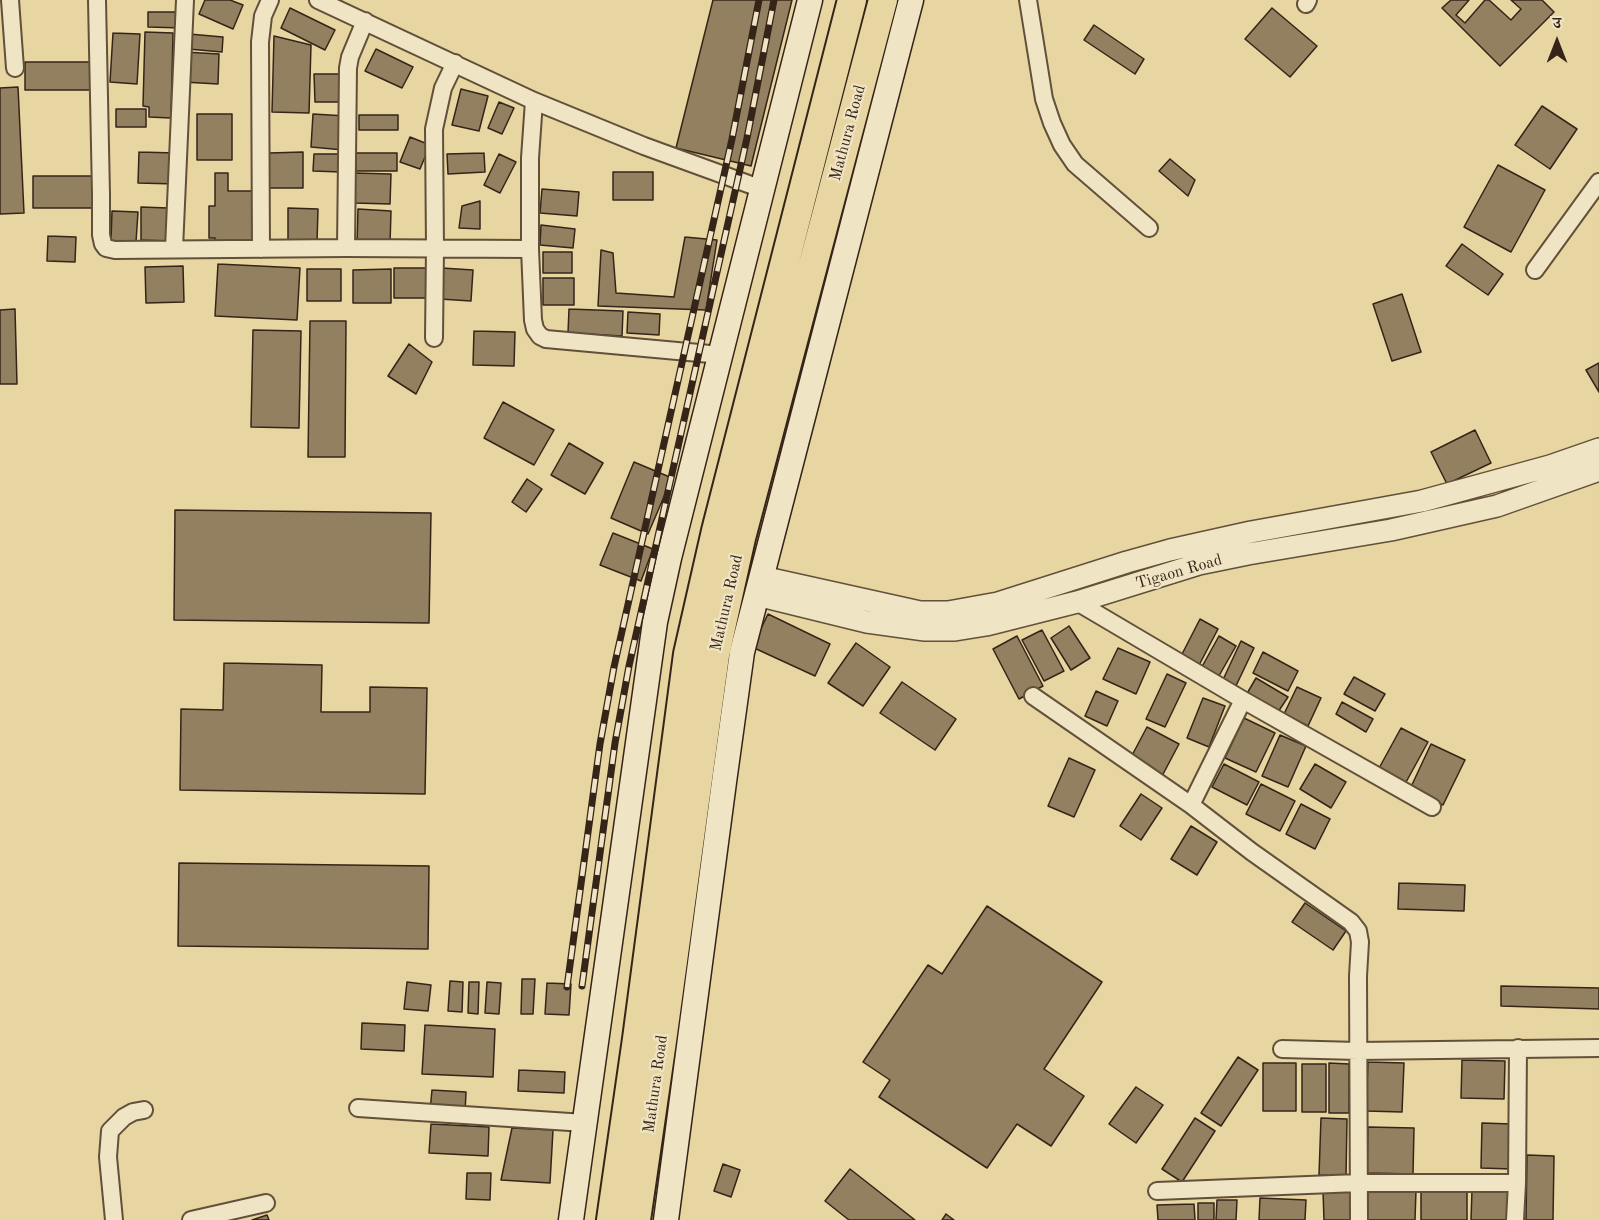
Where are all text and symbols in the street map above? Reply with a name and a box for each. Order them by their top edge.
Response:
north arrow [1527,12,1587,72]
text: उ [1553,16,1561,32]
street label: Mathura Road [826,83,870,183]
street label: Tigaon Road [1134,551,1224,593]
street label: Mathura Road [707,553,747,653]
street label: Mathura Road [640,1034,672,1134]

